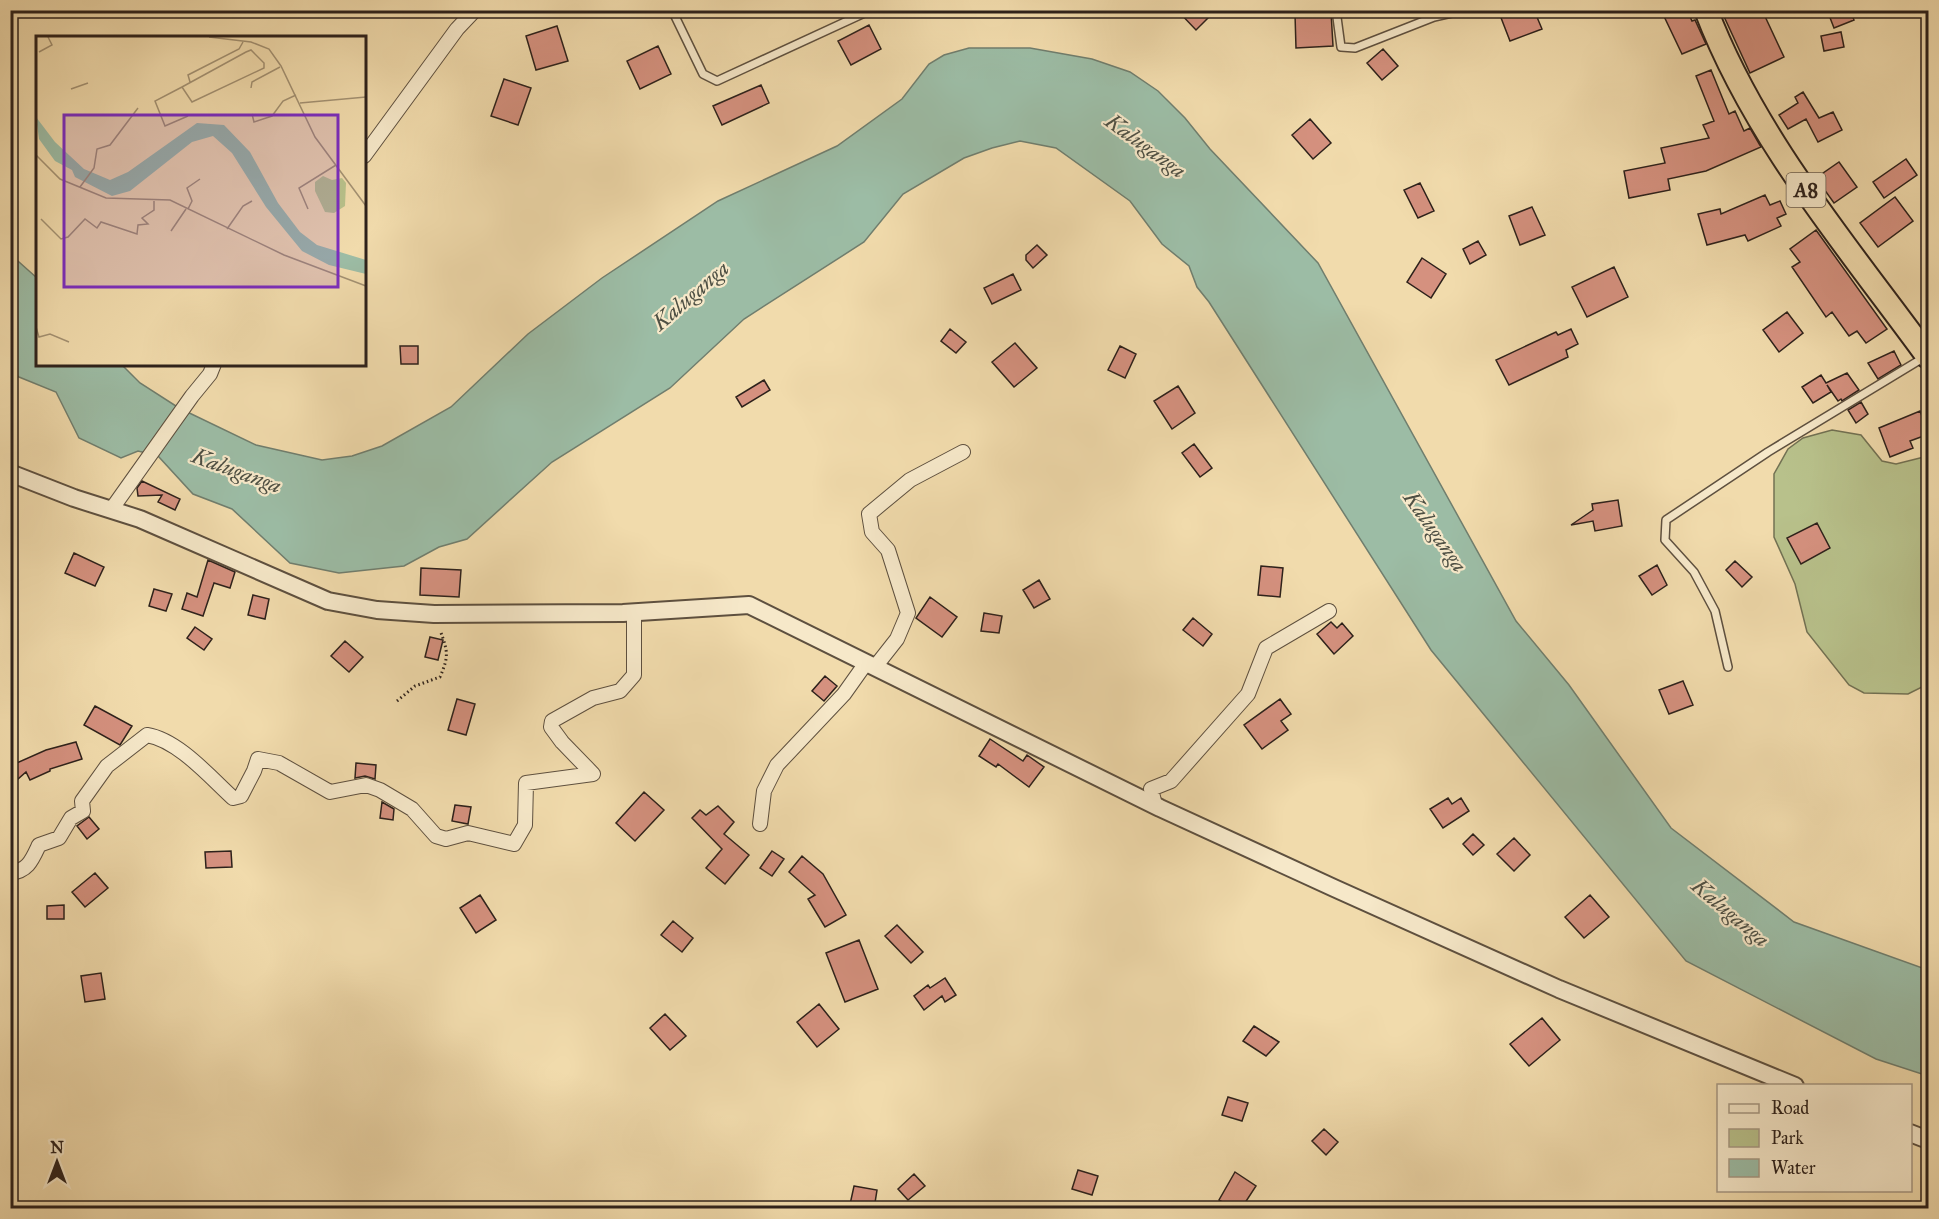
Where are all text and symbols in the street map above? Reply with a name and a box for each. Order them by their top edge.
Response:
inset map [36,36,366,366]
water label: Kaluganga [1099,107,1191,184]
road number: A8 [1786,173,1826,207]
water label: Kaluganga [646,255,734,337]
water label: Kaluganga [188,442,285,499]
water label: Kaluganga [1397,485,1473,577]
water label: Kaluganga [1686,872,1775,953]
legend [1717,1084,1912,1192]
text: Road [1771,1097,1809,1119]
text: Park [1771,1127,1804,1149]
north arrow [27,1132,87,1192]
text: N [50,1138,64,1157]
text: Water [1771,1157,1816,1179]

